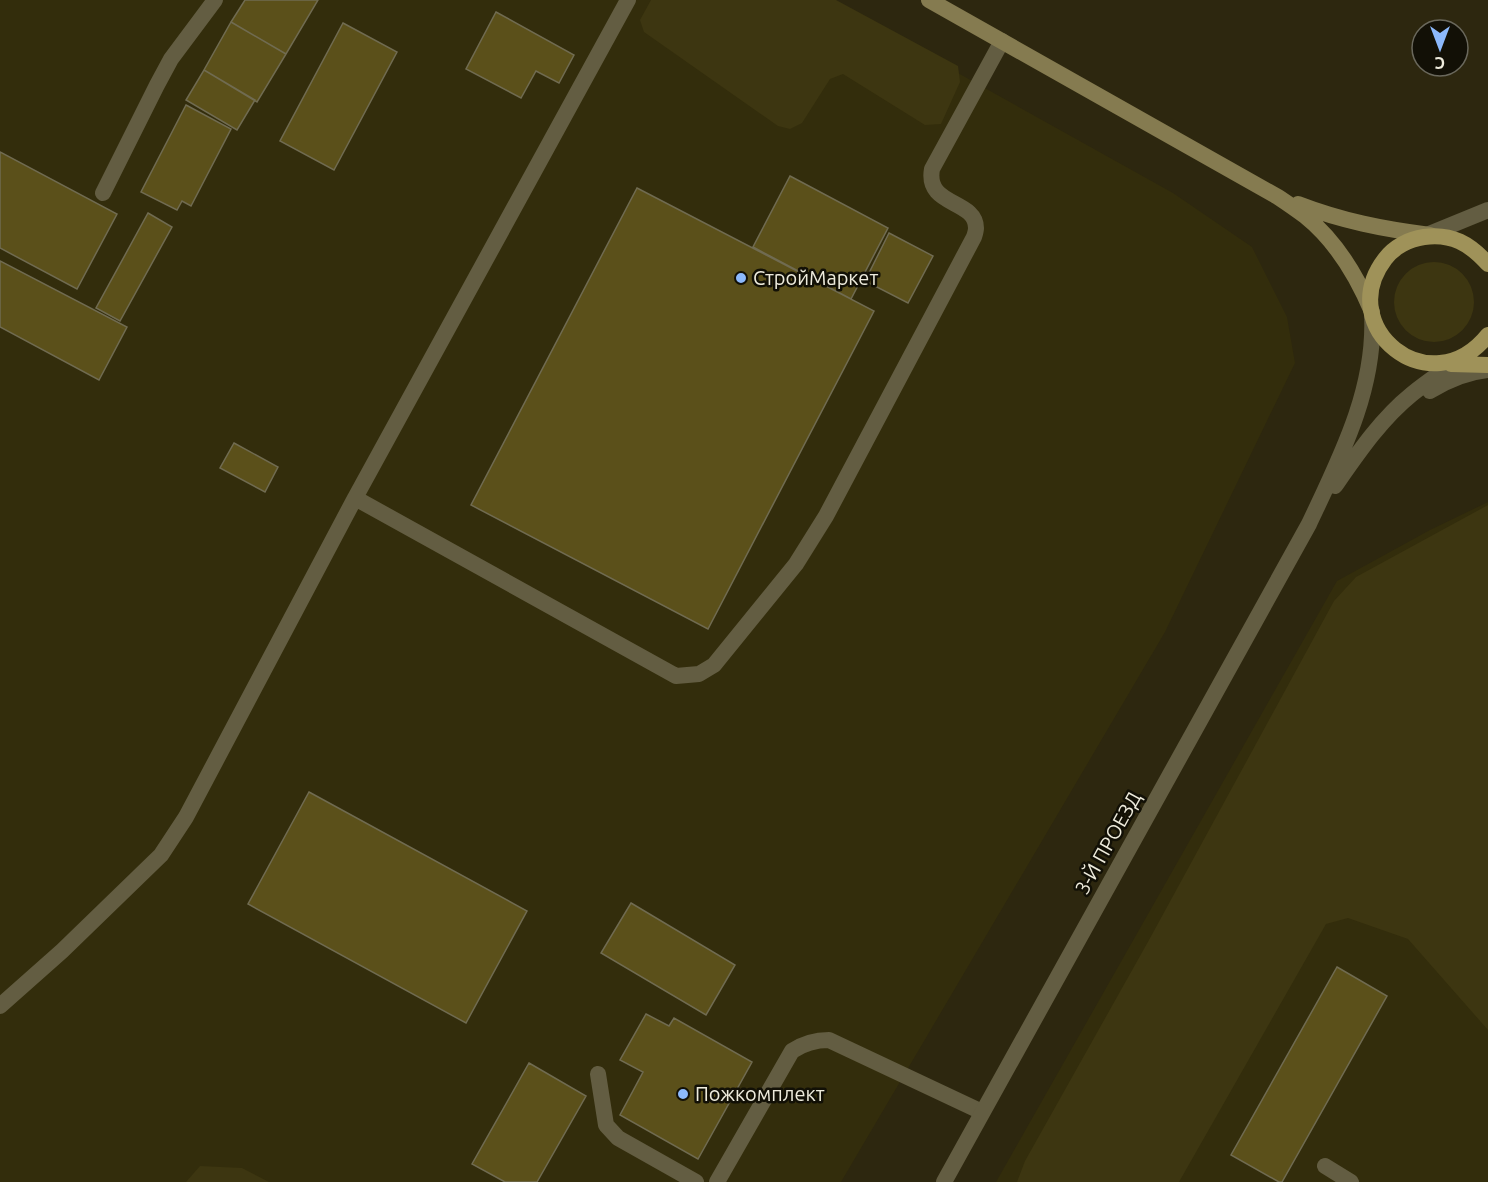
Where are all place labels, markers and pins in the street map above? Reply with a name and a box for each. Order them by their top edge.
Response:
place label: СтройМаркет [753,266,878,289]
marker: СтройМаркет [734,271,748,285]
place label: Пожкомплект [695,1082,825,1105]
marker: Пожкомплект [676,1087,690,1101]

